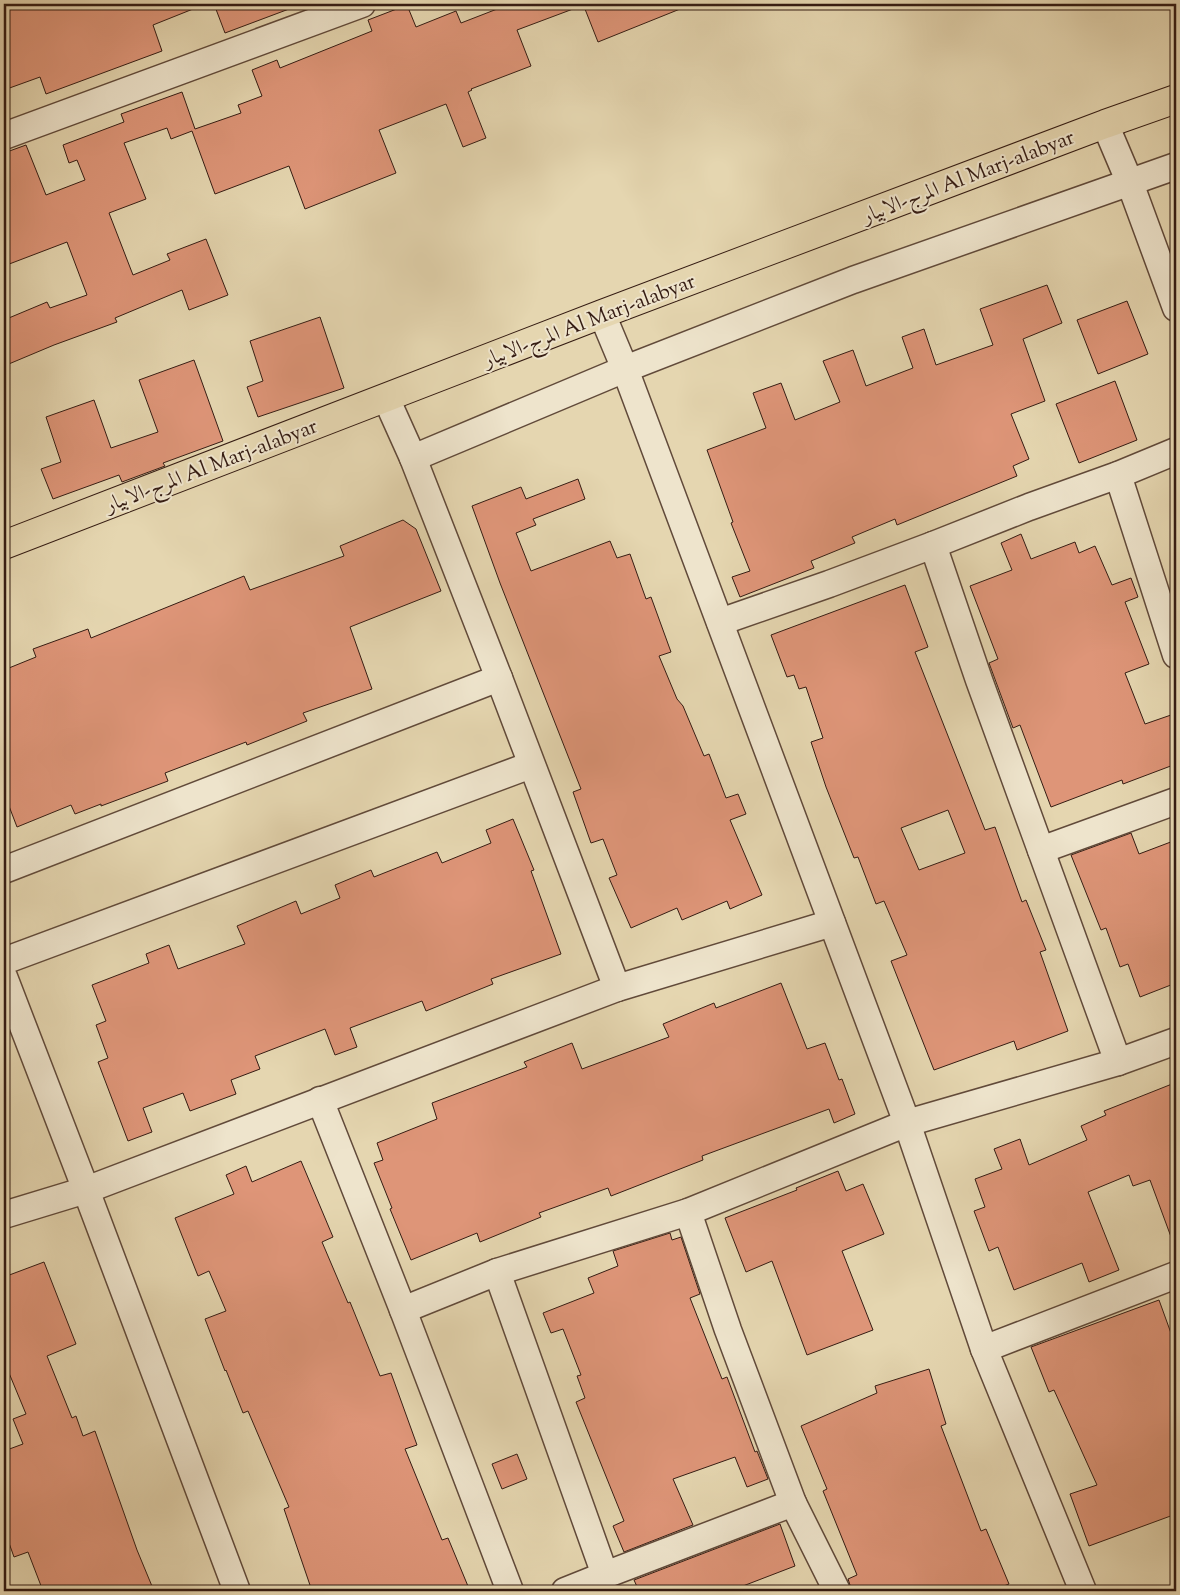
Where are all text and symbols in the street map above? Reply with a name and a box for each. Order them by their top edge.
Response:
street label: المرج-الابيار Al Marj-alabyar [856,123,1080,235]
street label: المرج-الابيار Al Marj-alabyar [477,267,701,379]
street label: المرج-الابيار Al Marj-alabyar [99,412,323,524]

